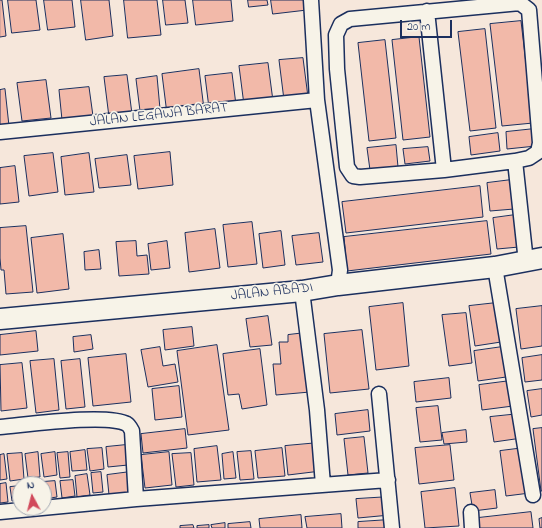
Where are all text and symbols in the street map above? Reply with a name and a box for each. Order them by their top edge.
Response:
scale bar [402,12,454,38]
text: 20 m [407,18,430,36]
street label: JALAN LEGAWA BARAT [89,100,229,132]
street label: JALAN ABADI [230,280,314,306]
north arrow [12,476,52,516]
text: N [26,477,35,493]

